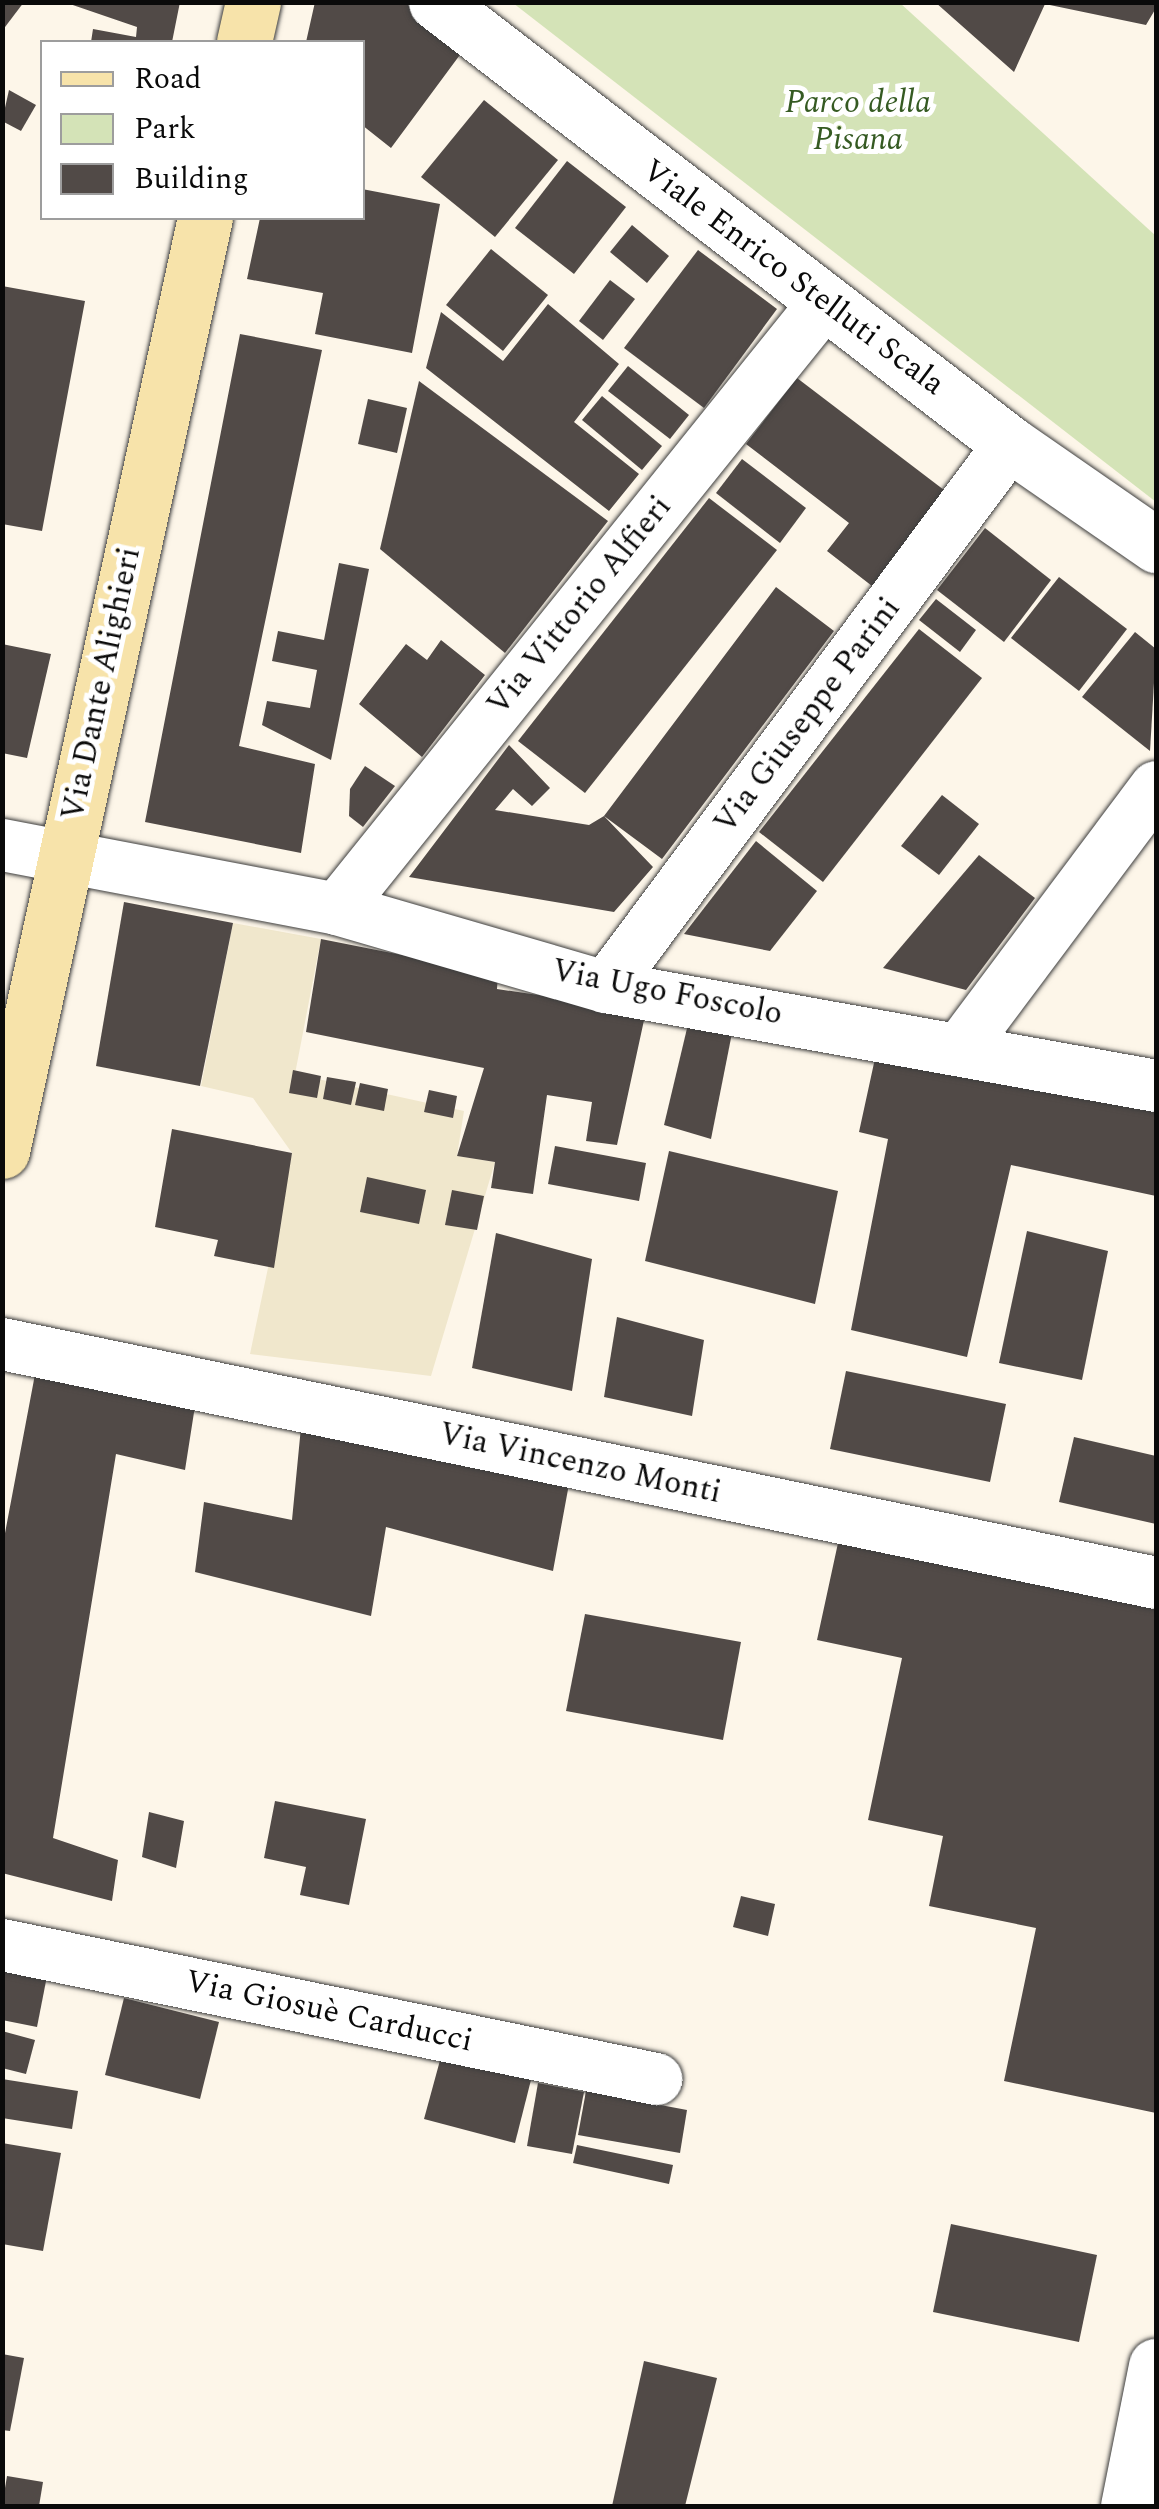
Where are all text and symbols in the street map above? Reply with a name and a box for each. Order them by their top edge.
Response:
legend [40,40,365,220]
text: Road [134,56,202,102]
park label: Parco della Pisana [785,85,931,160]
text: Park [134,106,196,152]
street label: Viale Enrico Stelluti Scala [634,152,952,404]
text: Building [134,156,249,202]
street label: Via Vittorio Alfieri [480,489,680,723]
street label: Via Dante Alighieri [54,544,150,824]
street label: Via Giuseppe Parini [707,590,909,842]
street label: Via Ugo Foscolo [549,952,785,1034]
street label: Via Vincenzo Monti [436,1415,724,1513]
street label: Via Giosuè Carducci [182,1963,476,2061]

